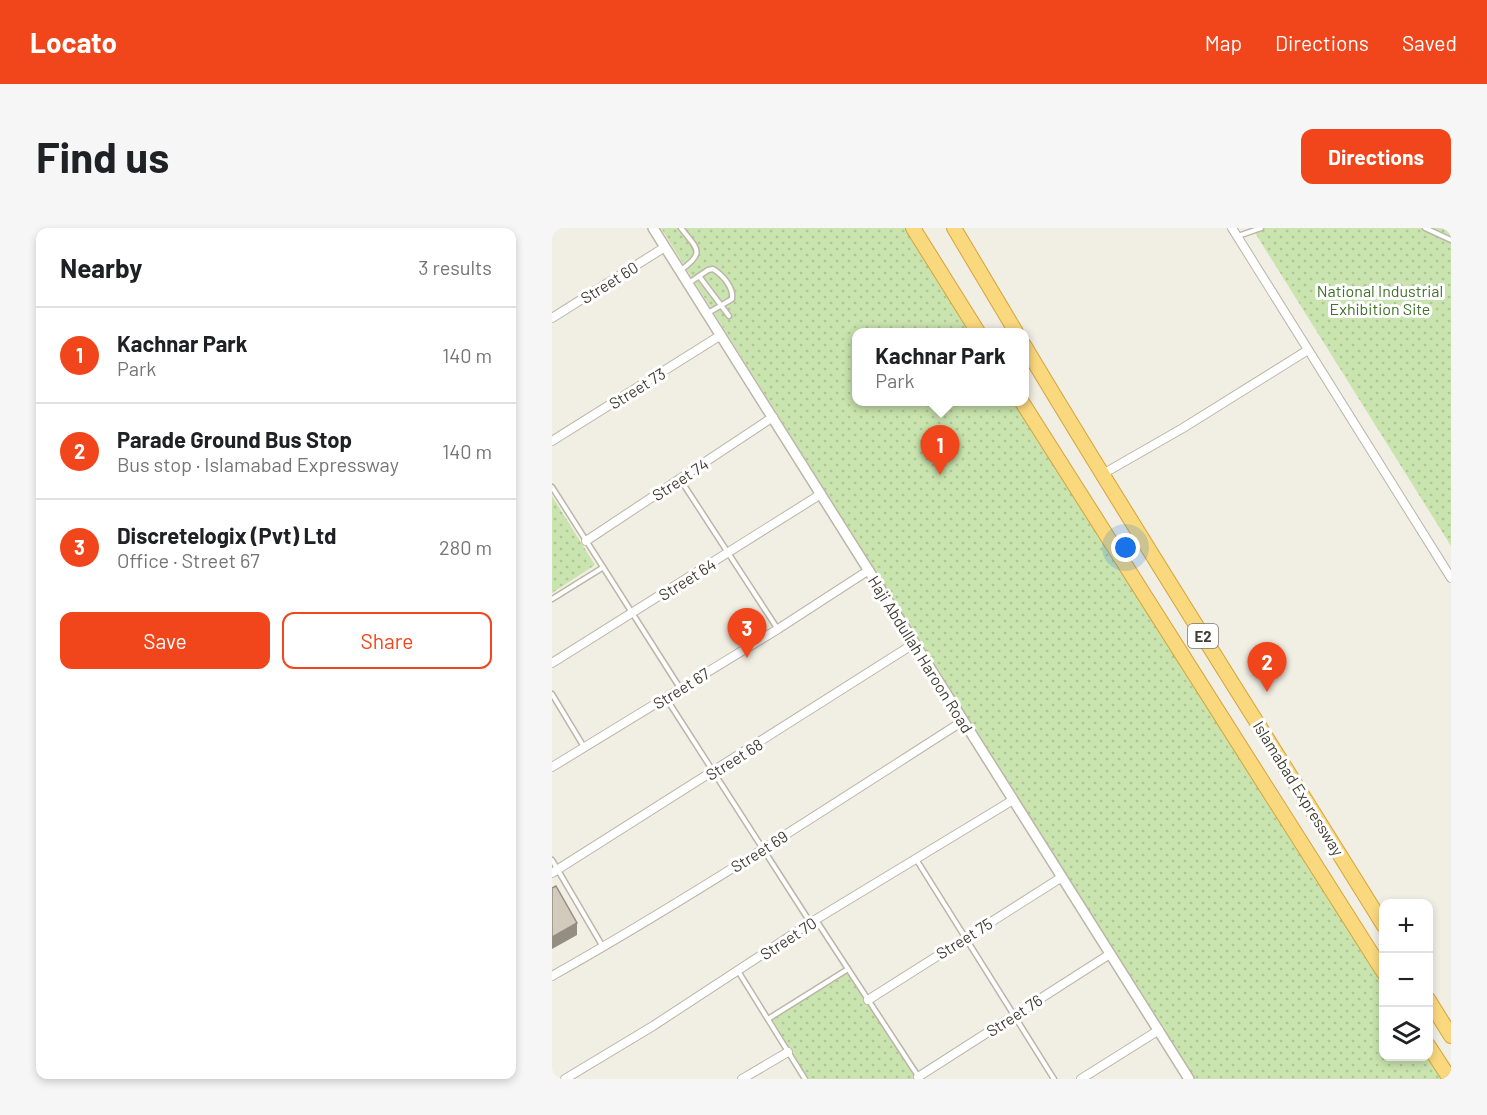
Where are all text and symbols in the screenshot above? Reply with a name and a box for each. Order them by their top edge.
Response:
text: Locato [30,25,117,59]
text: Map [1205,30,1242,55]
text: Directions [1275,30,1369,55]
text: Saved [1402,30,1457,55]
button: Directions [1301,129,1451,184]
text: Find us [36,131,169,181]
text: Nearby [60,252,142,283]
text: 3 results [418,255,492,279]
street label: Street 60 [577,257,641,307]
park label: National Industrial Exhibition Site [1317,281,1443,318]
popup [852,328,1029,406]
text: Kachnar Park [117,330,247,356]
text: Kachnar Park [875,342,1006,368]
text: 1 [76,343,83,367]
text: 140 m [442,343,492,367]
text: Park [117,356,156,380]
street label: Street 73 [605,363,669,413]
text: Park [875,368,915,392]
text: Parade Ground Bus Stop [117,426,352,452]
pin: 1 [920,426,960,475]
text: 2 [74,439,85,463]
text: 140 m [442,439,492,463]
text: Bus stop · Islamabad Expressway [117,452,399,476]
street label: Street 74 [648,454,712,504]
text: Discretelogix (Pvt) Ltd [117,522,336,548]
your location [1111,533,1140,562]
text: 3 [74,535,85,559]
text: 280 m [439,535,492,559]
text: Office · Street 67 [117,548,260,572]
street label: Street 64 [655,554,719,604]
street label: Haji Abdullah Haroon Road [865,572,977,736]
pin: 3 [728,608,766,658]
button: Save [60,612,270,669]
button: Share [282,612,492,669]
road number: E2 [1188,624,1218,648]
pin: 2 [1248,642,1286,692]
street label: Street 67 [649,663,713,713]
street label: Islamabad Expressway [1250,717,1349,860]
street label: Street 68 [702,734,766,784]
street label: Street 69 [727,826,791,876]
map controls [1379,899,1433,1061]
button: + [1379,899,1433,953]
street label: Street 70 [756,913,820,963]
street label: Street 75 [932,913,996,963]
button: − [1379,953,1433,1007]
street label: Street 76 [983,990,1045,1040]
button: layers [1379,1007,1433,1061]

